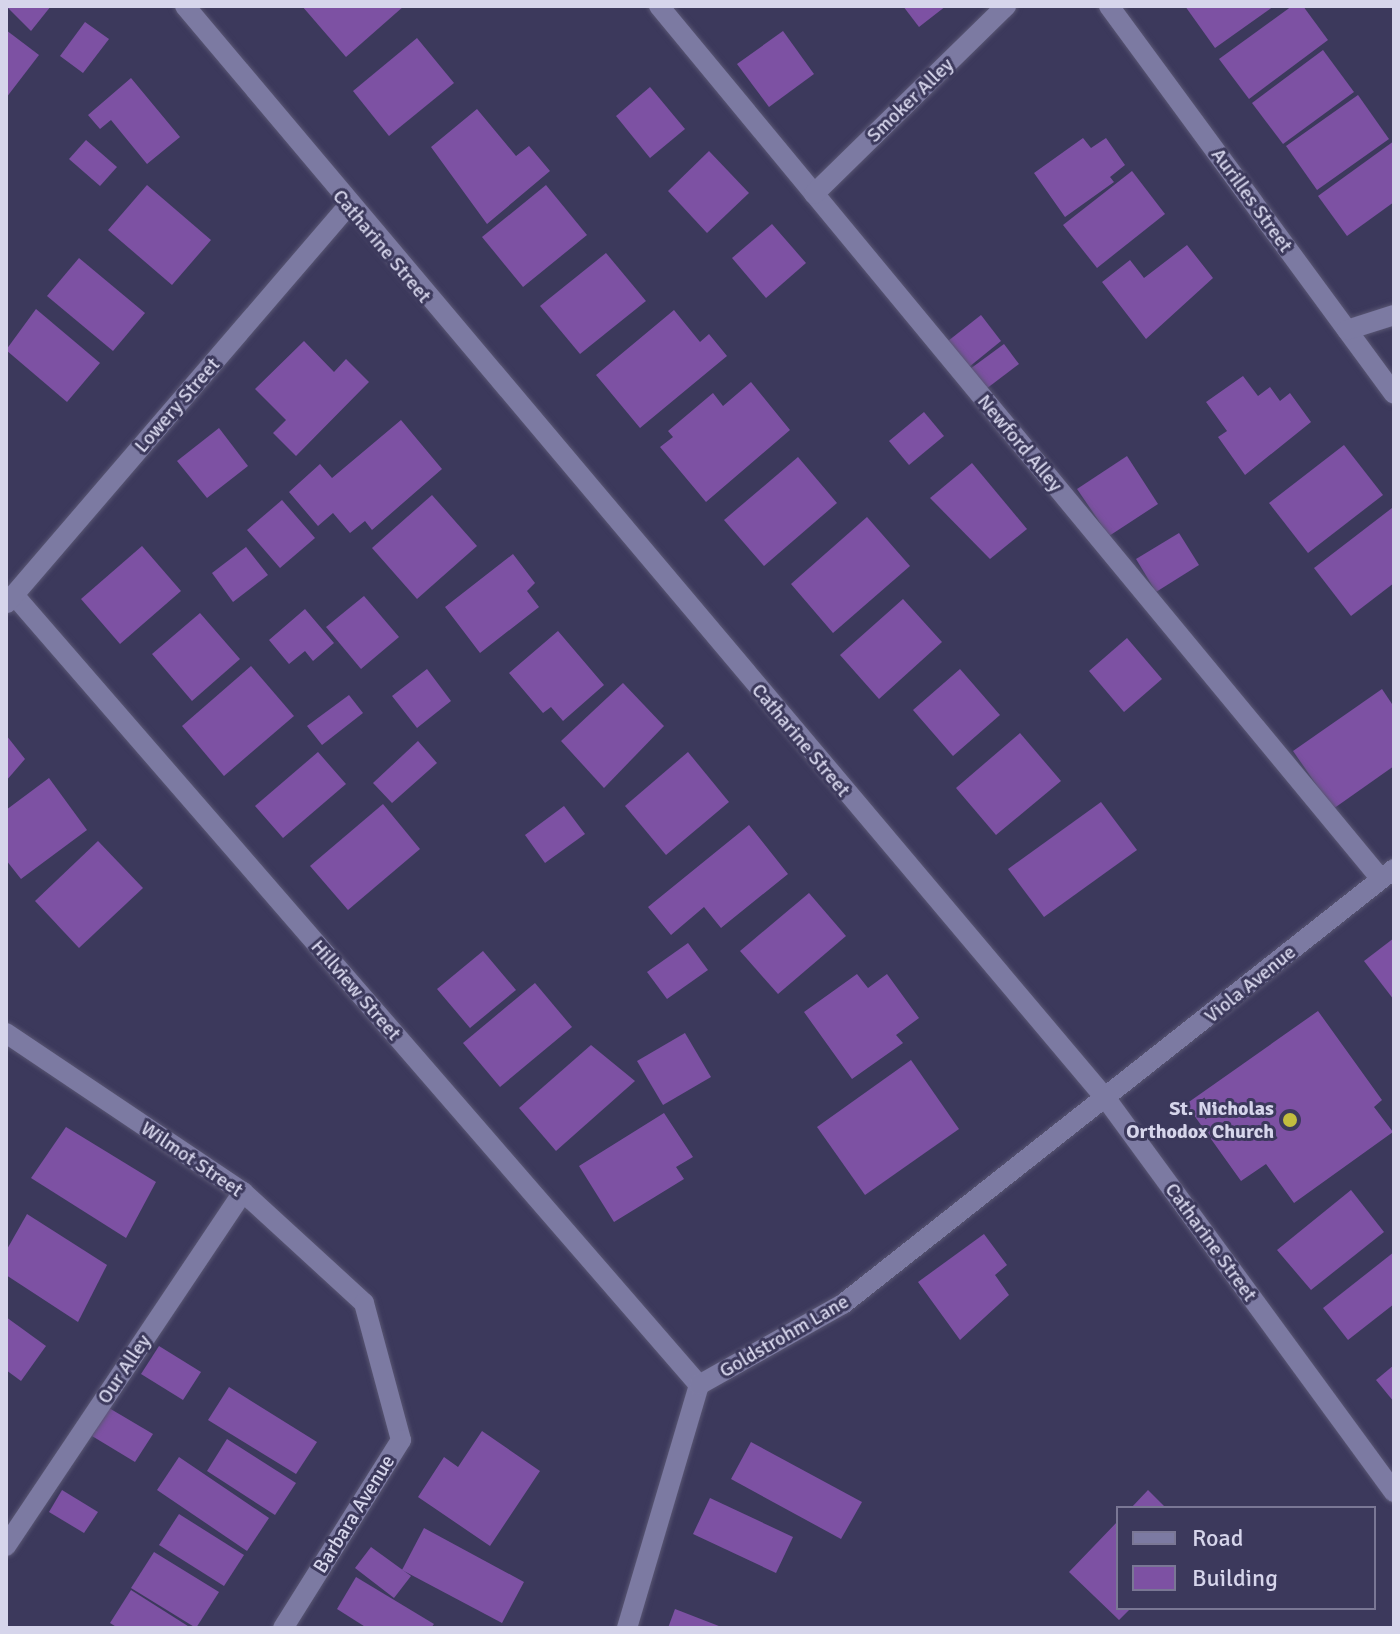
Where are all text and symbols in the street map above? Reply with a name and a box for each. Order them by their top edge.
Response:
street label: Smoker Alley [862,53,958,147]
street label: Aurilles Street [1206,143,1298,257]
street label: Catharine Street [328,184,436,308]
street label: Lowery Street [129,353,225,457]
street label: Newford Alley [972,389,1068,497]
street label: Catharine Street [747,678,855,802]
street label: Hillview Street [306,935,406,1045]
street label: Viola Avenue [1200,940,1300,1028]
place label: St. Nicholas Orthodox Church [1126,1096,1274,1143]
marker: St. Nicholas Orthodox Church [1281,1111,1299,1129]
street label: Wilmot Street [136,1116,248,1202]
street label: Catharine Street [1160,1178,1262,1306]
street label: Goldstrohm Lane [715,1289,853,1383]
street label: Our Alley [92,1330,156,1408]
street label: Barbara Avenue [308,1451,400,1577]
legend [1116,1506,1376,1610]
text: Road [1192,1523,1243,1553]
text: Building [1192,1563,1278,1593]

